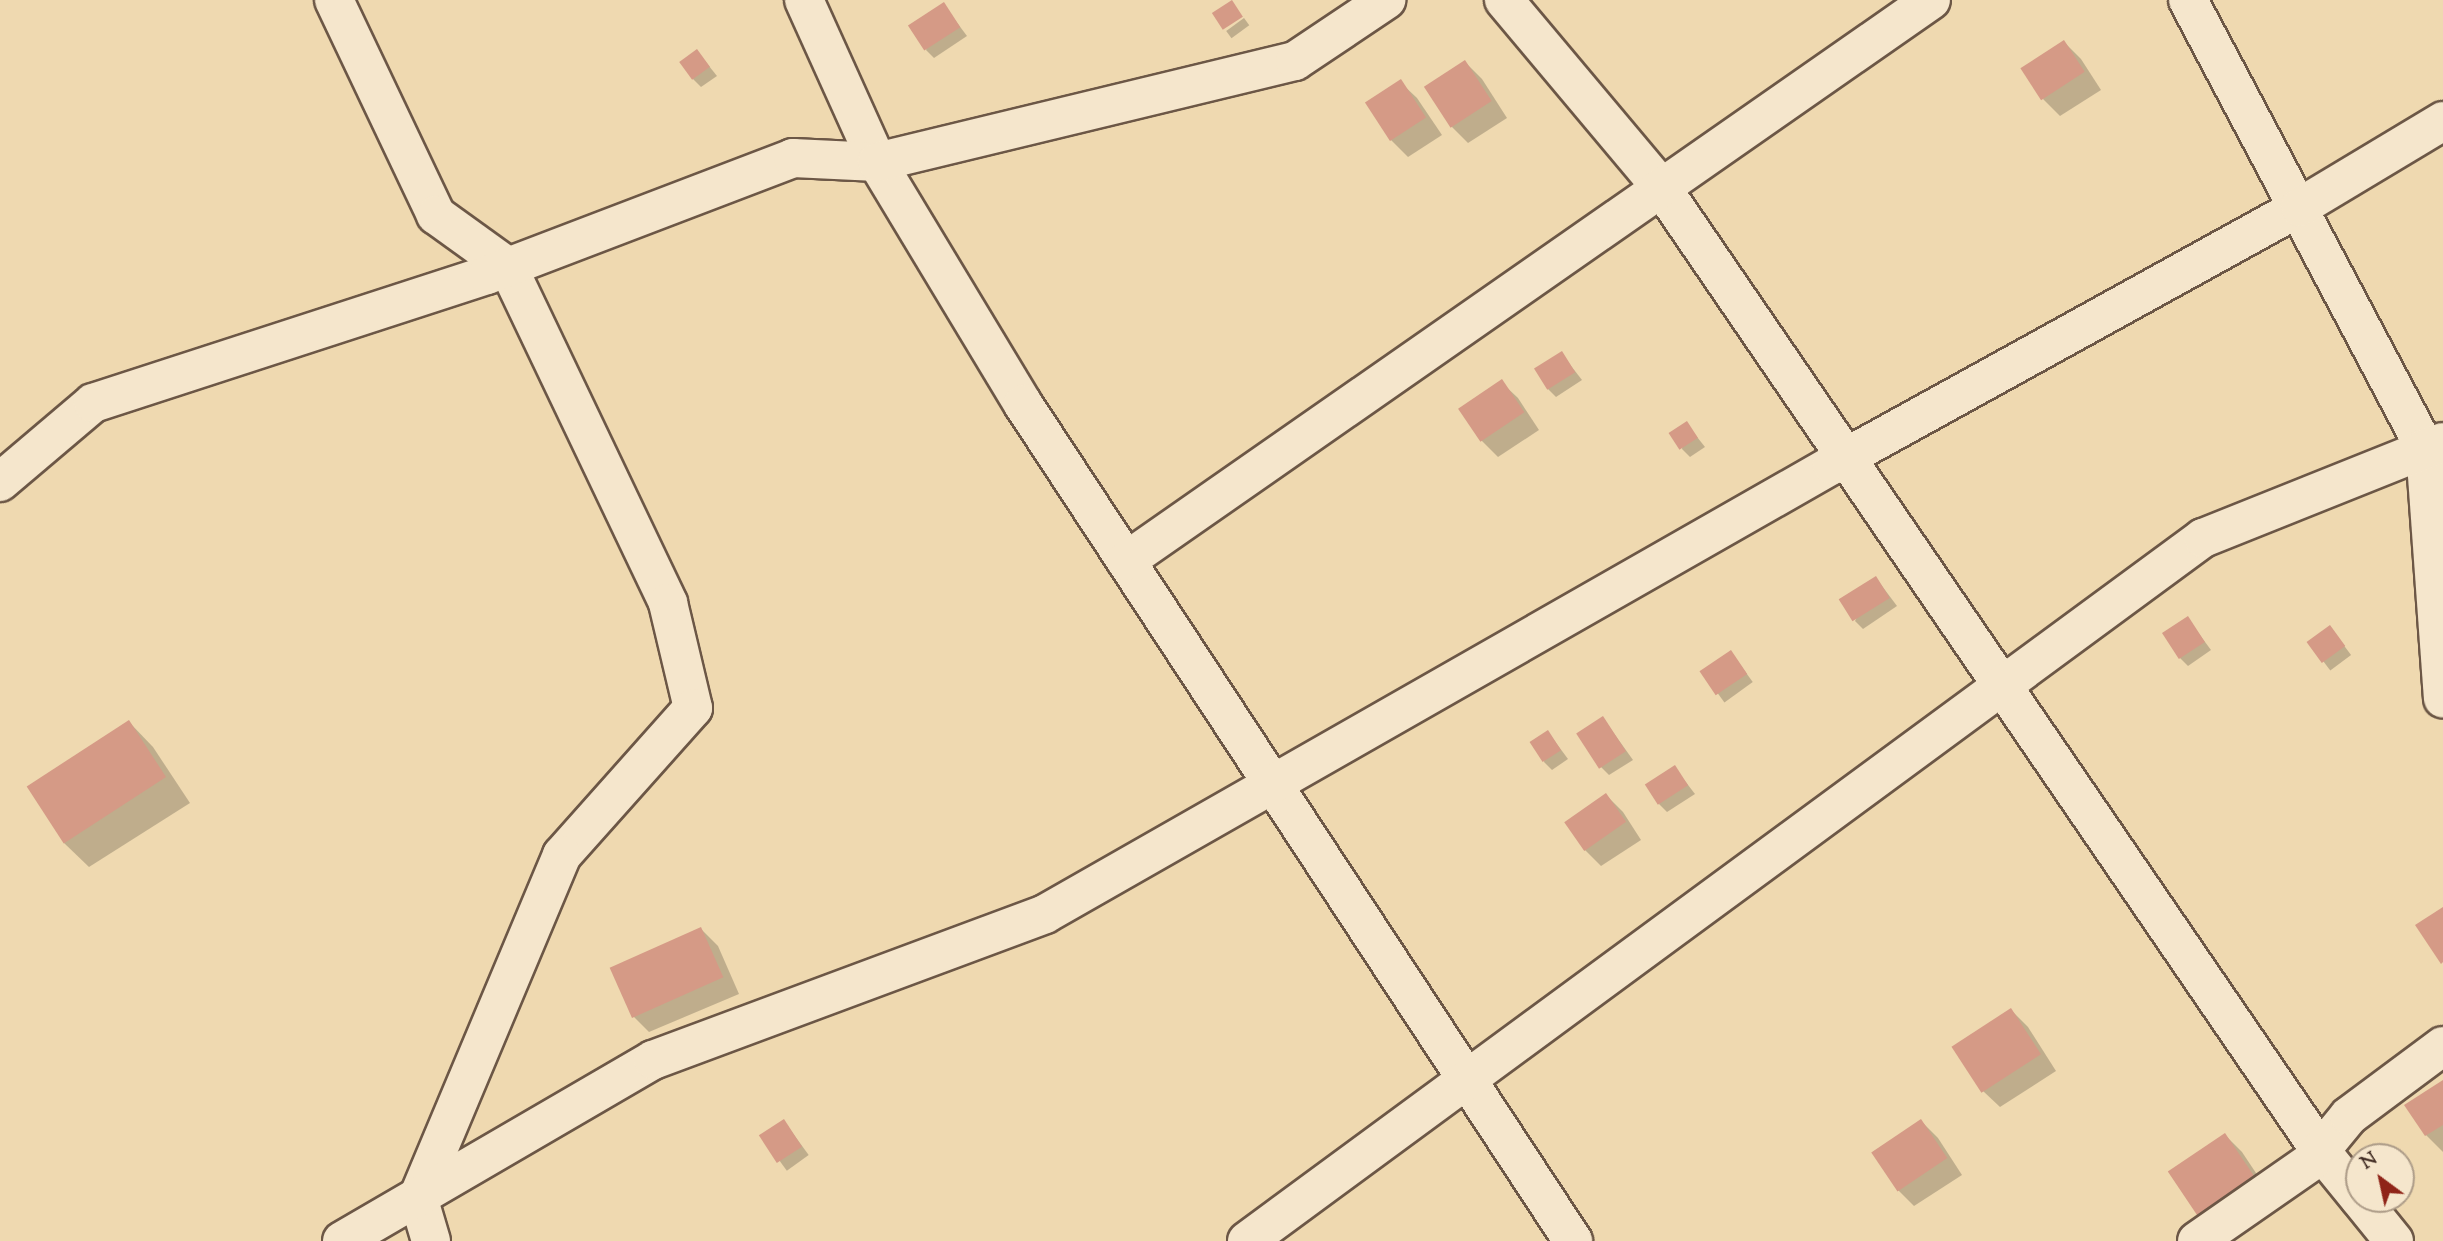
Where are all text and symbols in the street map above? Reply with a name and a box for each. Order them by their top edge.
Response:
north arrow [2345,1143,2415,1213]
text: N [2356,1146,2383,1177]

